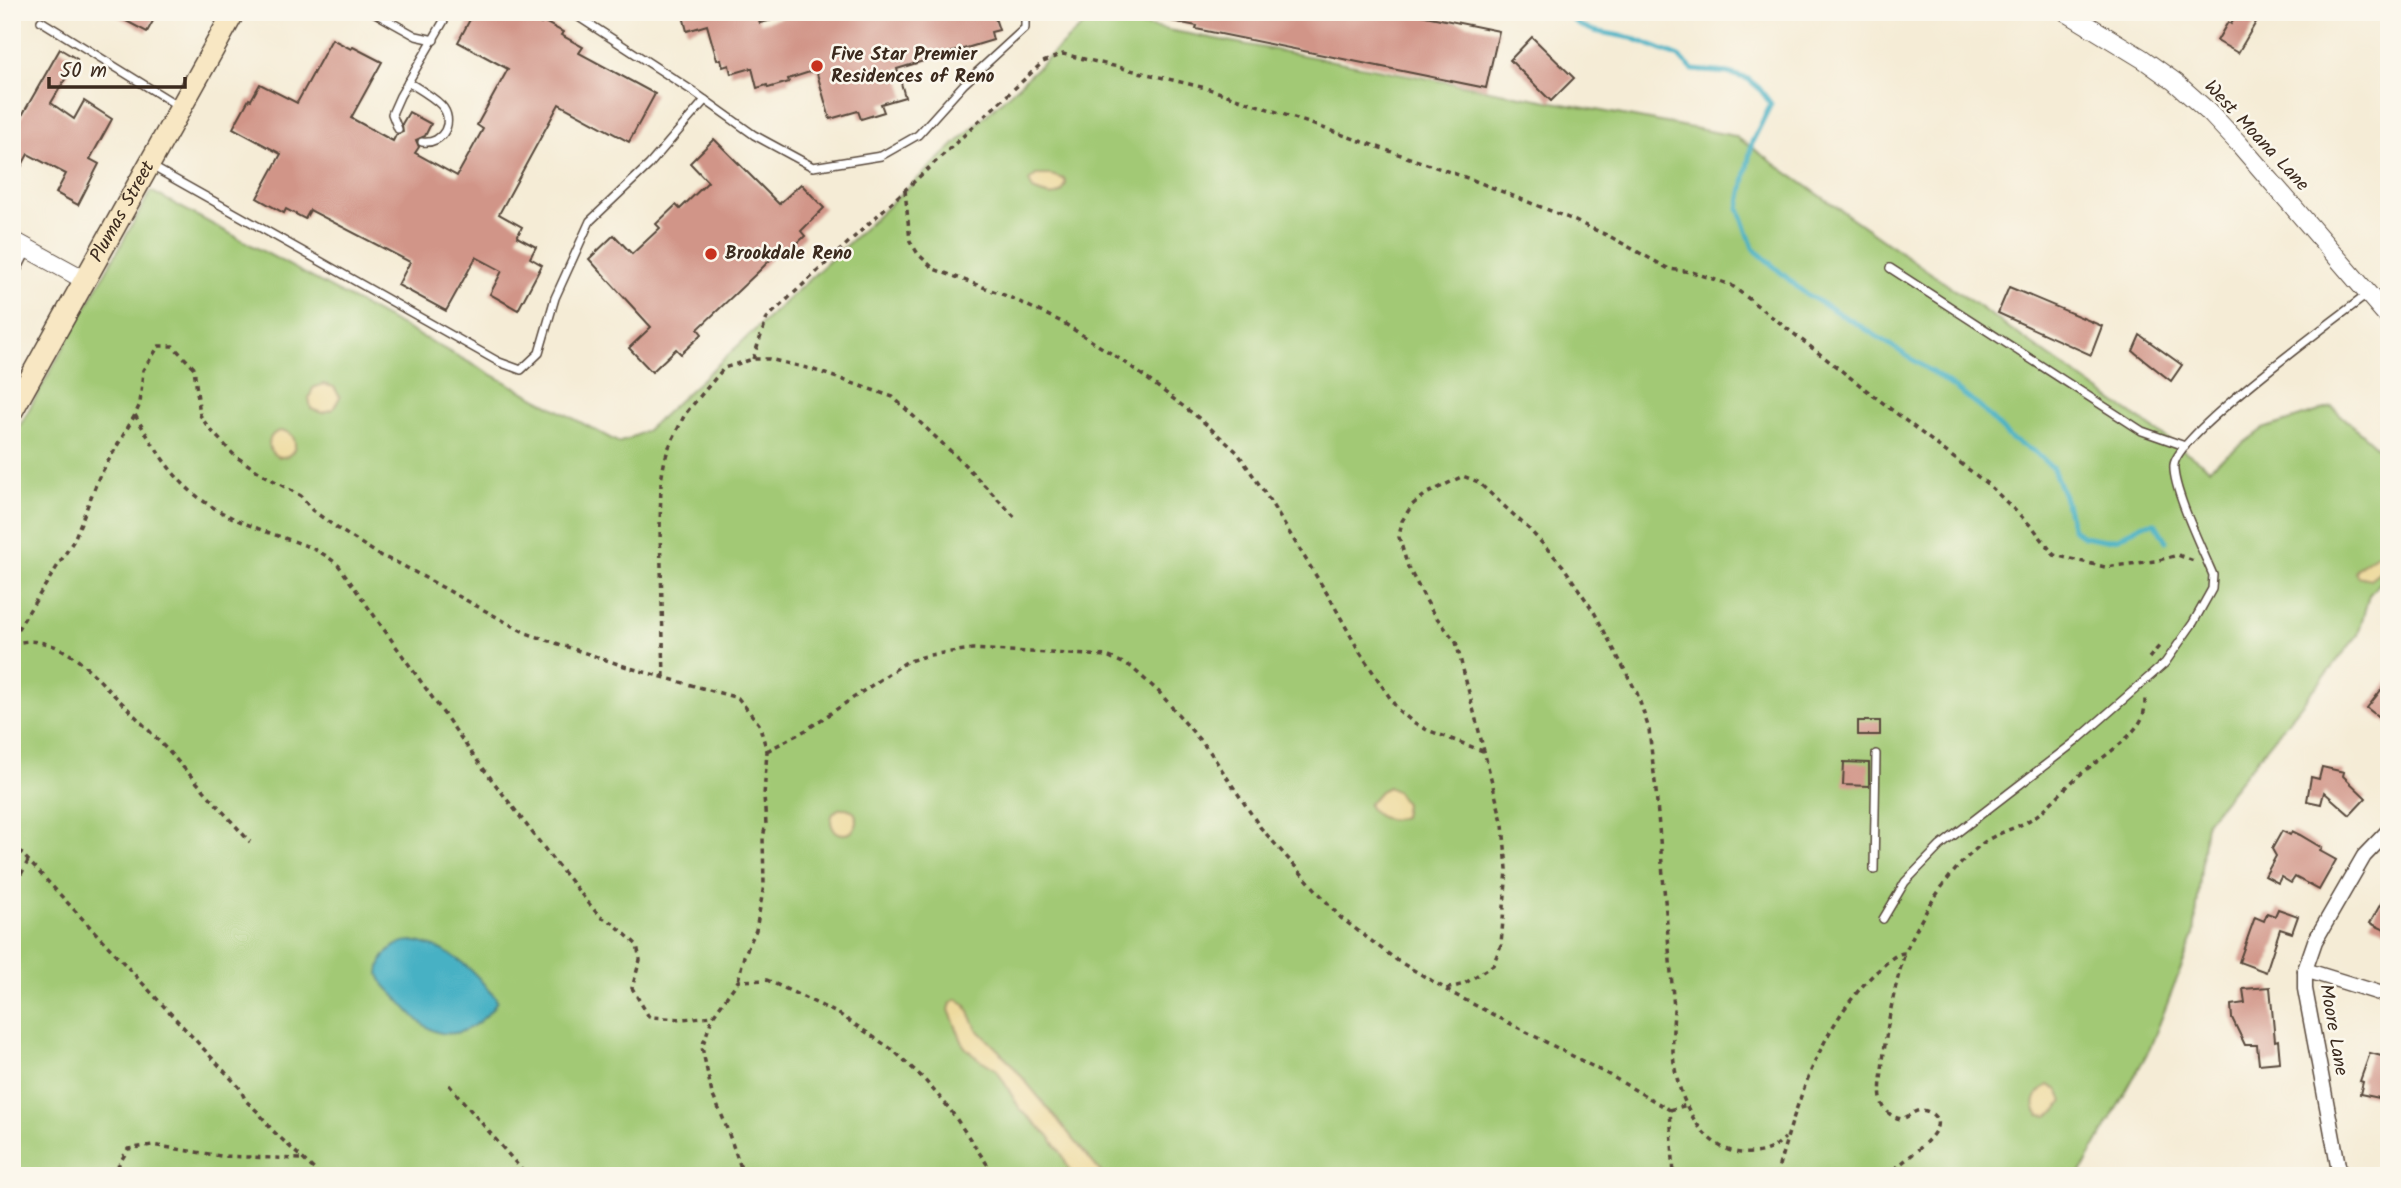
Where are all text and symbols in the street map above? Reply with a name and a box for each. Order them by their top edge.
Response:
place label: Five Star Premier Residences of Reno [831,40,995,92]
scale bar [49,46,186,90]
text: 50 m [60,55,107,88]
marker: Five Star Premier Residences of Reno [809,58,825,74]
street label: West Moana Lane [2196,73,2316,199]
street label: Plumas Street [82,155,164,268]
place label: Brookdale Reno [725,239,852,269]
marker: Brookdale Reno [703,246,719,262]
street label: Moore Lane [2310,982,2356,1079]

